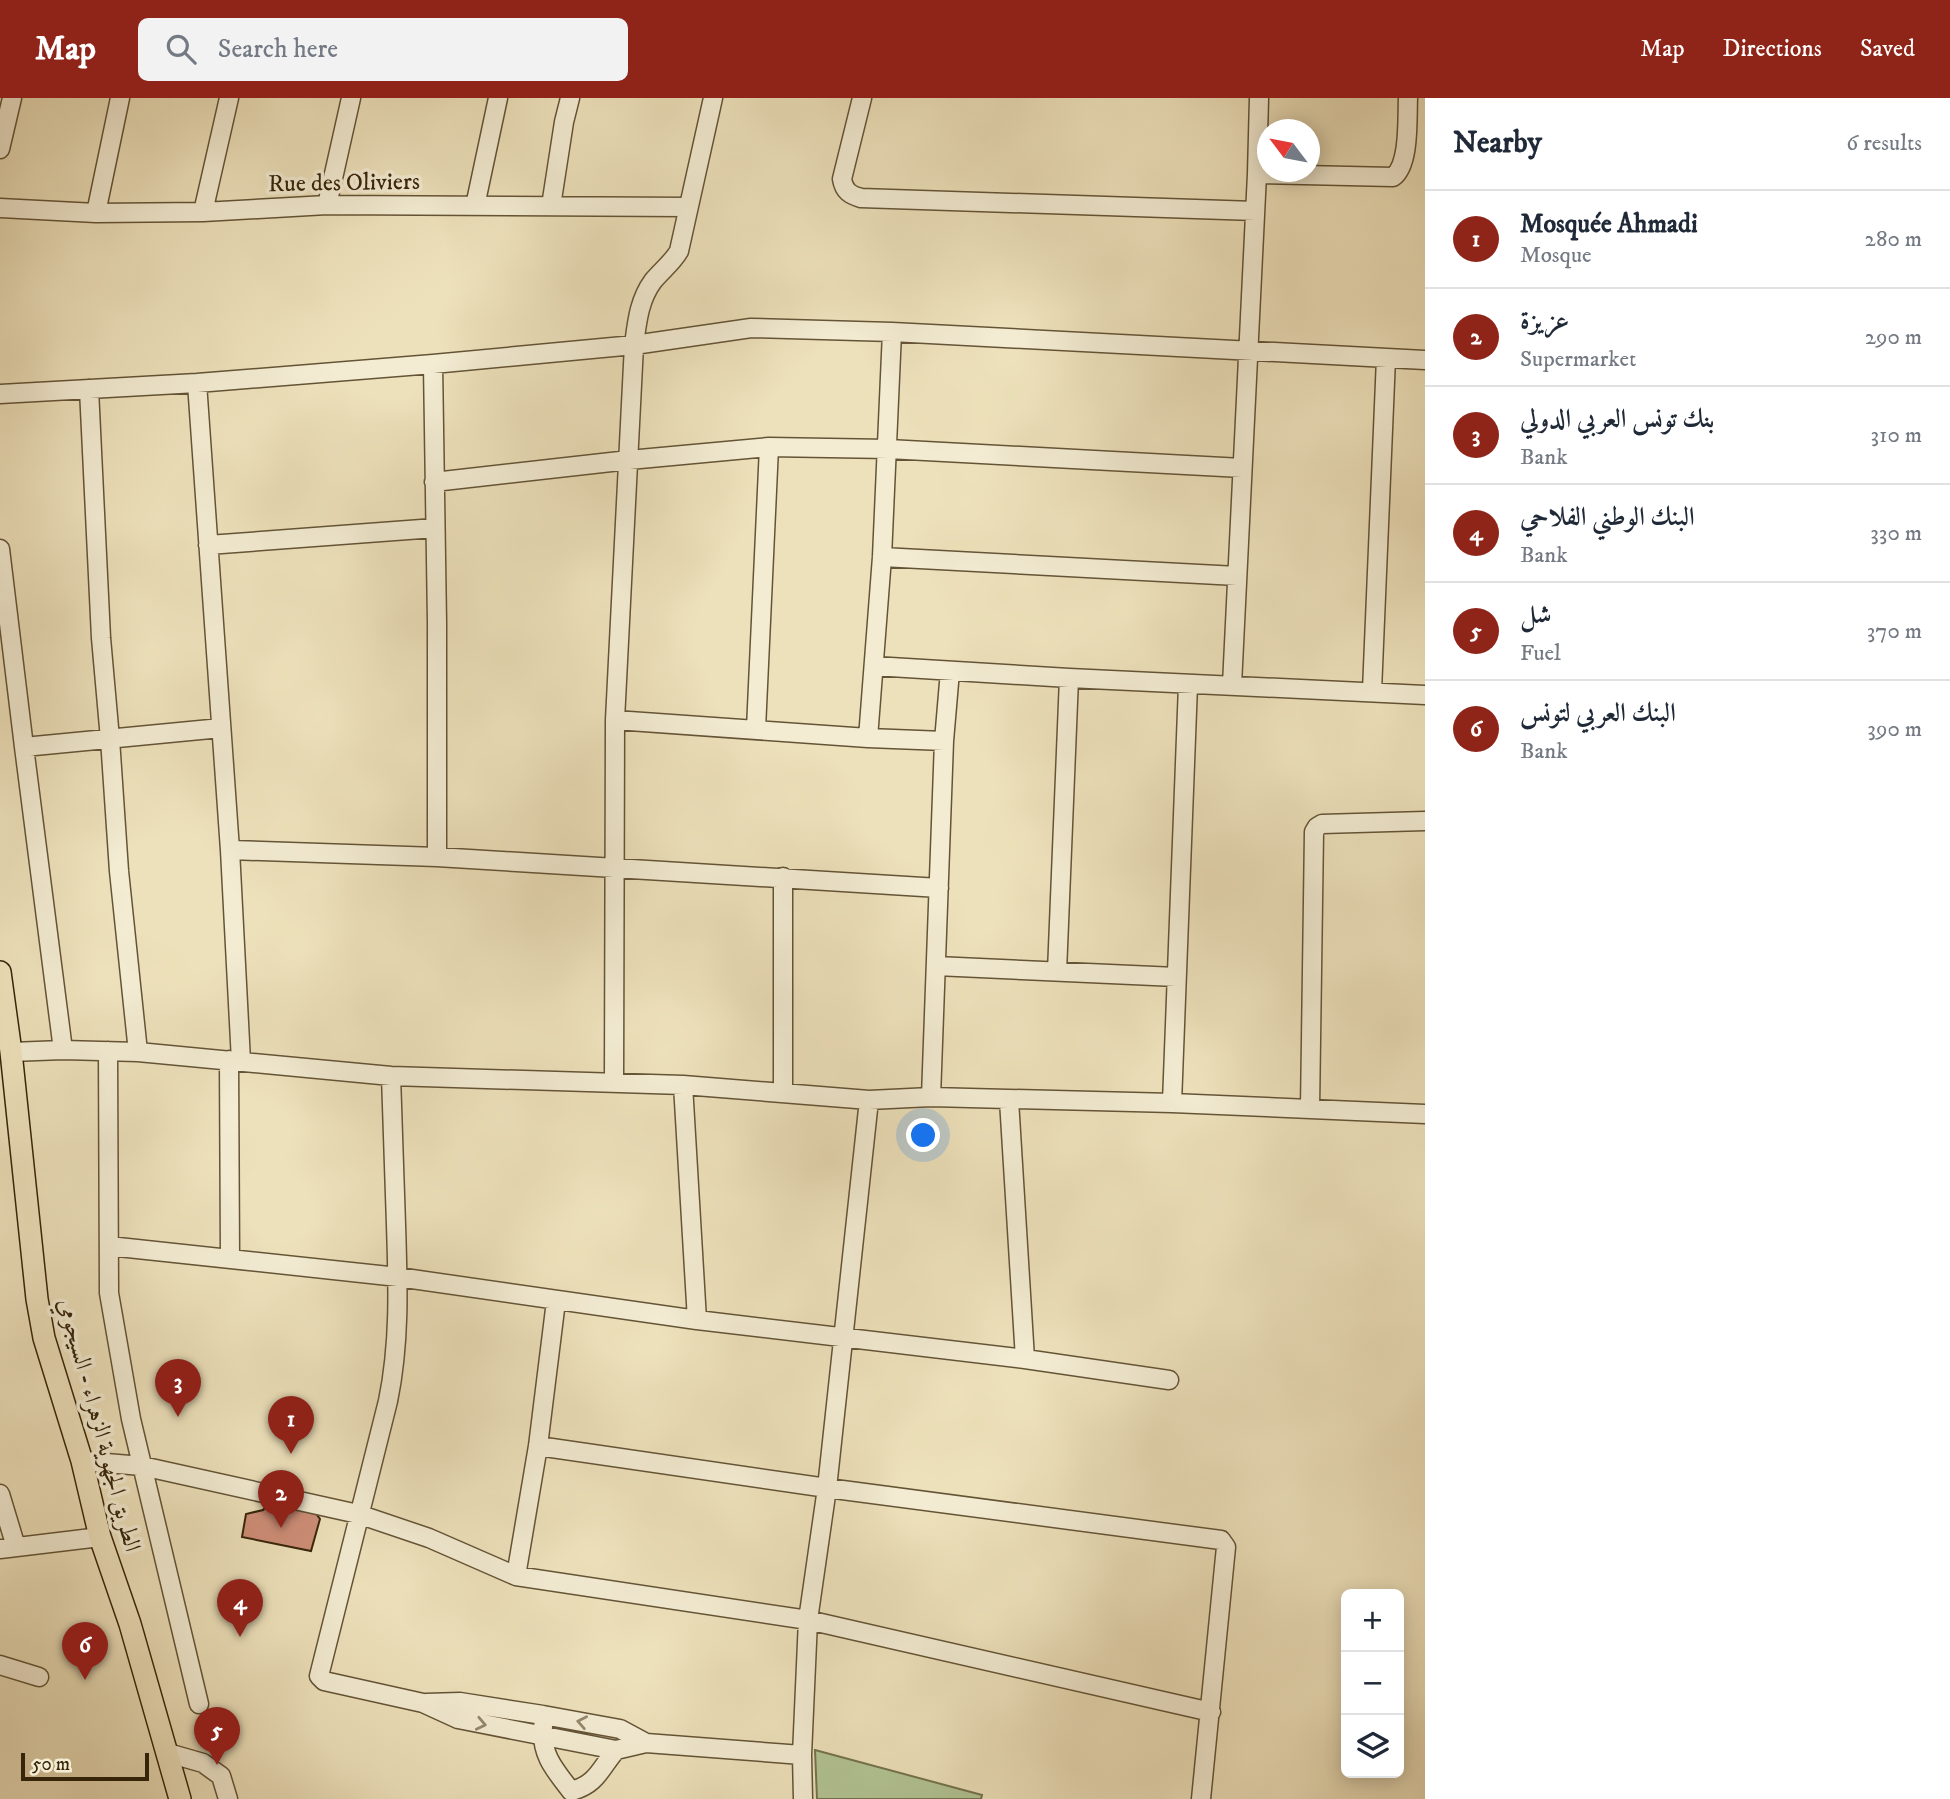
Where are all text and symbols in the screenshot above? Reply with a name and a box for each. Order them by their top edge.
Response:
search box [138,18,628,81]
text: Map [35,29,96,70]
icon: search [162,30,200,68]
text: Search here [218,33,338,66]
text: Map [1640,34,1685,64]
text: Directions [1723,34,1822,64]
text: Saved [1860,34,1915,64]
north arrow [1257,119,1320,182]
text: Nearby [1453,125,1542,162]
text: 6 results [1846,129,1922,158]
street label: Rue des Oliviers [268,167,420,199]
text: Mosquée Ahmadi [1520,208,1698,241]
text: 1 [1472,225,1480,254]
text: 280 m [1865,225,1922,254]
text: Mosque [1520,241,1592,270]
text: عزيزة [1520,305,1569,338]
text: 2 [1470,323,1482,352]
text: 290 m [1865,323,1922,352]
text: Supermarket [1520,345,1636,374]
text: بنك تونس العربي الدولي [1520,403,1714,436]
text: 3 [1472,421,1480,450]
text: 310 m [1870,421,1922,450]
text: Bank [1520,443,1568,472]
text: البنك الوطني الفلاحي [1520,501,1695,534]
text: 4 [1469,519,1483,548]
text: 330 m [1870,519,1922,548]
text: Bank [1520,541,1568,570]
text: شل [1520,599,1552,632]
text: 5 [1470,617,1482,646]
text: 370 m [1867,617,1922,646]
text: Fuel [1520,639,1561,668]
text: البنك العربي لتونس [1520,697,1676,730]
text: 6 [1470,715,1482,744]
text: 390 m [1867,715,1922,744]
text: Bank [1520,737,1568,766]
your location [906,1118,940,1152]
street label: الطريق الجهوية الزهراء - السيجومي [48,1295,147,1556]
pin: 3 [155,1359,201,1417]
pin: 1 [268,1396,314,1454]
pin: 2 [258,1470,304,1528]
pin: 4 [217,1579,263,1637]
map controls [1341,1589,1404,1778]
button: + [1341,1589,1404,1652]
pin: 6 [62,1622,108,1680]
button: − [1341,1652,1404,1715]
pin: 5 [194,1707,240,1765]
one-way arrow [475,1715,487,1730]
one-way arrow [576,1715,588,1730]
button: layers [1341,1715,1404,1778]
scale bar [21,1750,149,1782]
text: 50 m [32,1753,70,1776]

